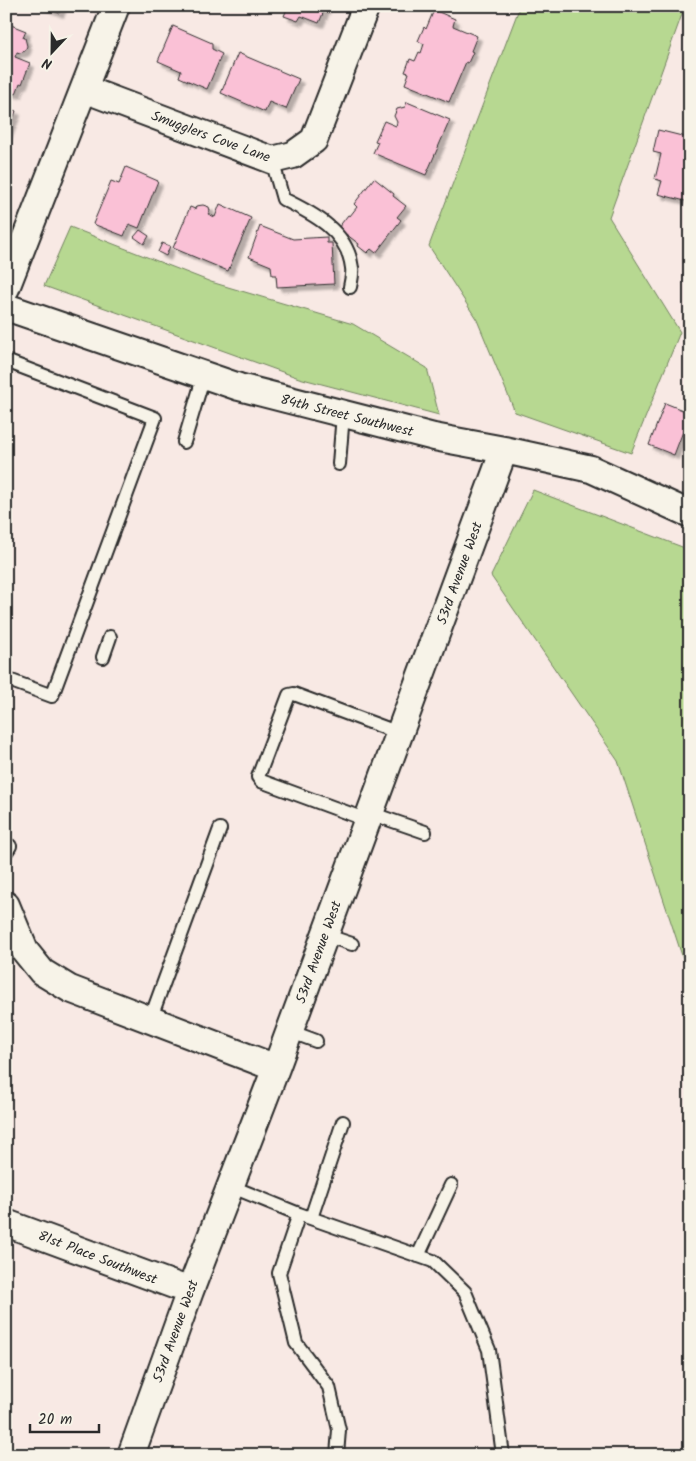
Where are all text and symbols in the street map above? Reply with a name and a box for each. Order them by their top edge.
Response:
north arrow [28,28,78,78]
text: N [39,51,56,75]
street label: Smugglers Cove Lane [148,105,274,169]
street label: 84th Street Southwest [278,389,416,443]
street label: 53rd Avenue West [431,518,489,628]
street label: 53rd Avenue West [290,897,348,1007]
street label: 81st Place Southwest [35,1225,161,1291]
street label: 53rd Avenue West [147,1276,205,1386]
scale bar [30,1401,99,1433]
text: 20 m [38,1408,72,1432]

